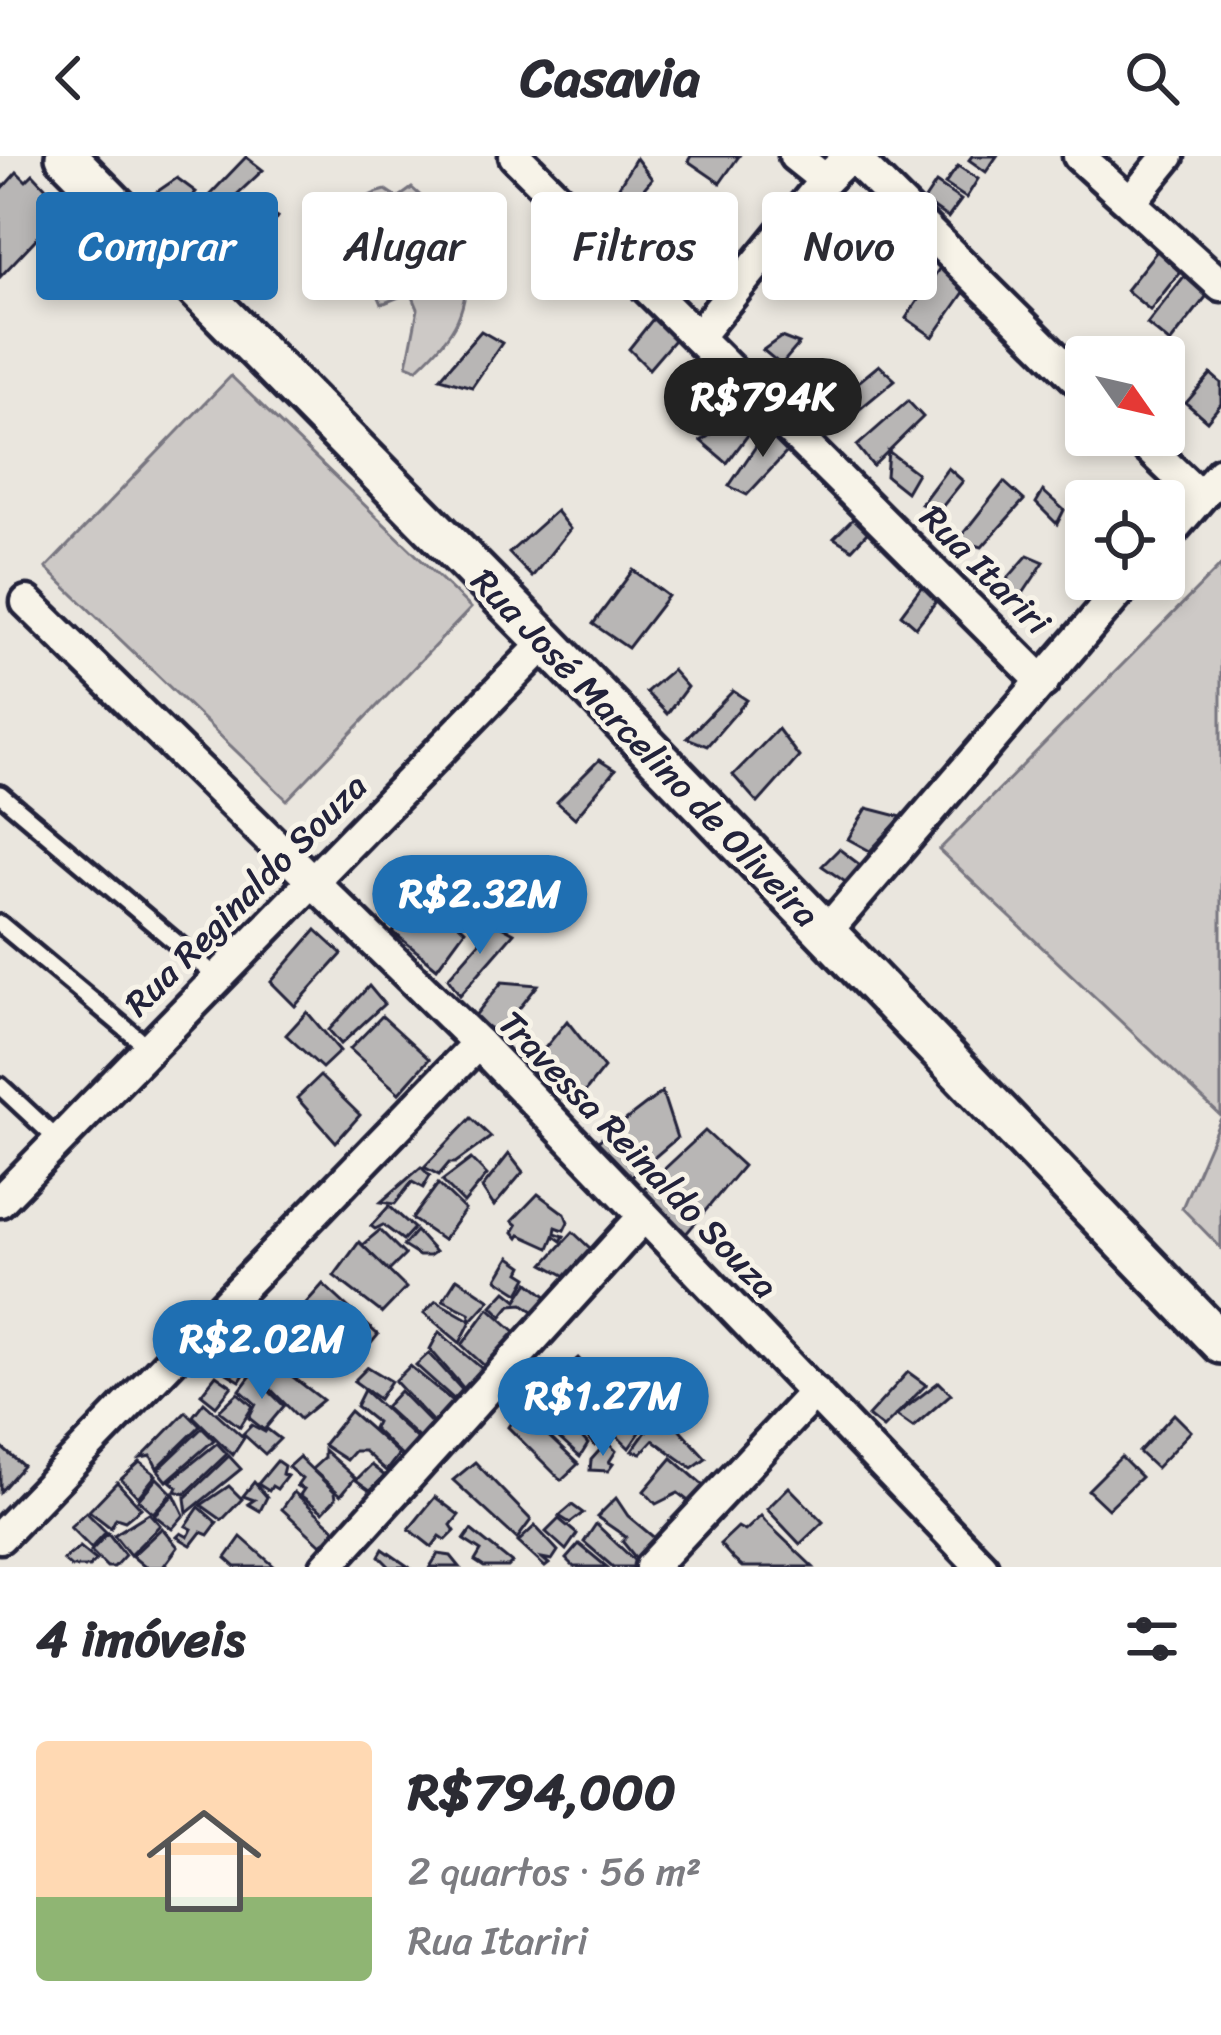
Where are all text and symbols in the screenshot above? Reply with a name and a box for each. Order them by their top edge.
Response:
text: Casavia [521,30,700,126]
icon: back [36,45,102,111]
icon: search [1119,45,1185,111]
chip: Comprar [36,192,278,300]
chip: Alugar [302,192,507,300]
chip: Filtros [531,192,738,300]
chip: Novo [762,192,937,300]
north arrow [1065,336,1185,456]
map controls [1065,336,1185,600]
pin: R$794K [665,358,861,460]
text: R$794K [691,362,835,431]
button: locate [1065,480,1185,600]
street label: Rua Itariri [904,488,1067,652]
street label: Rua José Marcelino de Oliveira [455,552,836,943]
street label: Rua Reginaldo Souza [108,757,383,1032]
pin: R$2.32M [369,855,591,957]
text: R$2.32M [399,859,561,928]
street label: Travessa Reinaldo Souza [482,994,795,1315]
pin: R$2.02M [151,1300,373,1402]
text: R$2.02M [180,1304,344,1373]
pin: R$1.27M [492,1357,714,1459]
text: R$1.27M [525,1361,681,1430]
text: 4 imóveis [36,1594,245,1684]
icon: filters [1119,1606,1185,1672]
text: R$794,000 [408,1747,676,1837]
icon: home [132,1789,276,1933]
text: 2 quartos · 56 m² [408,1837,701,1906]
text: Rua Itariri [408,1906,588,1975]

